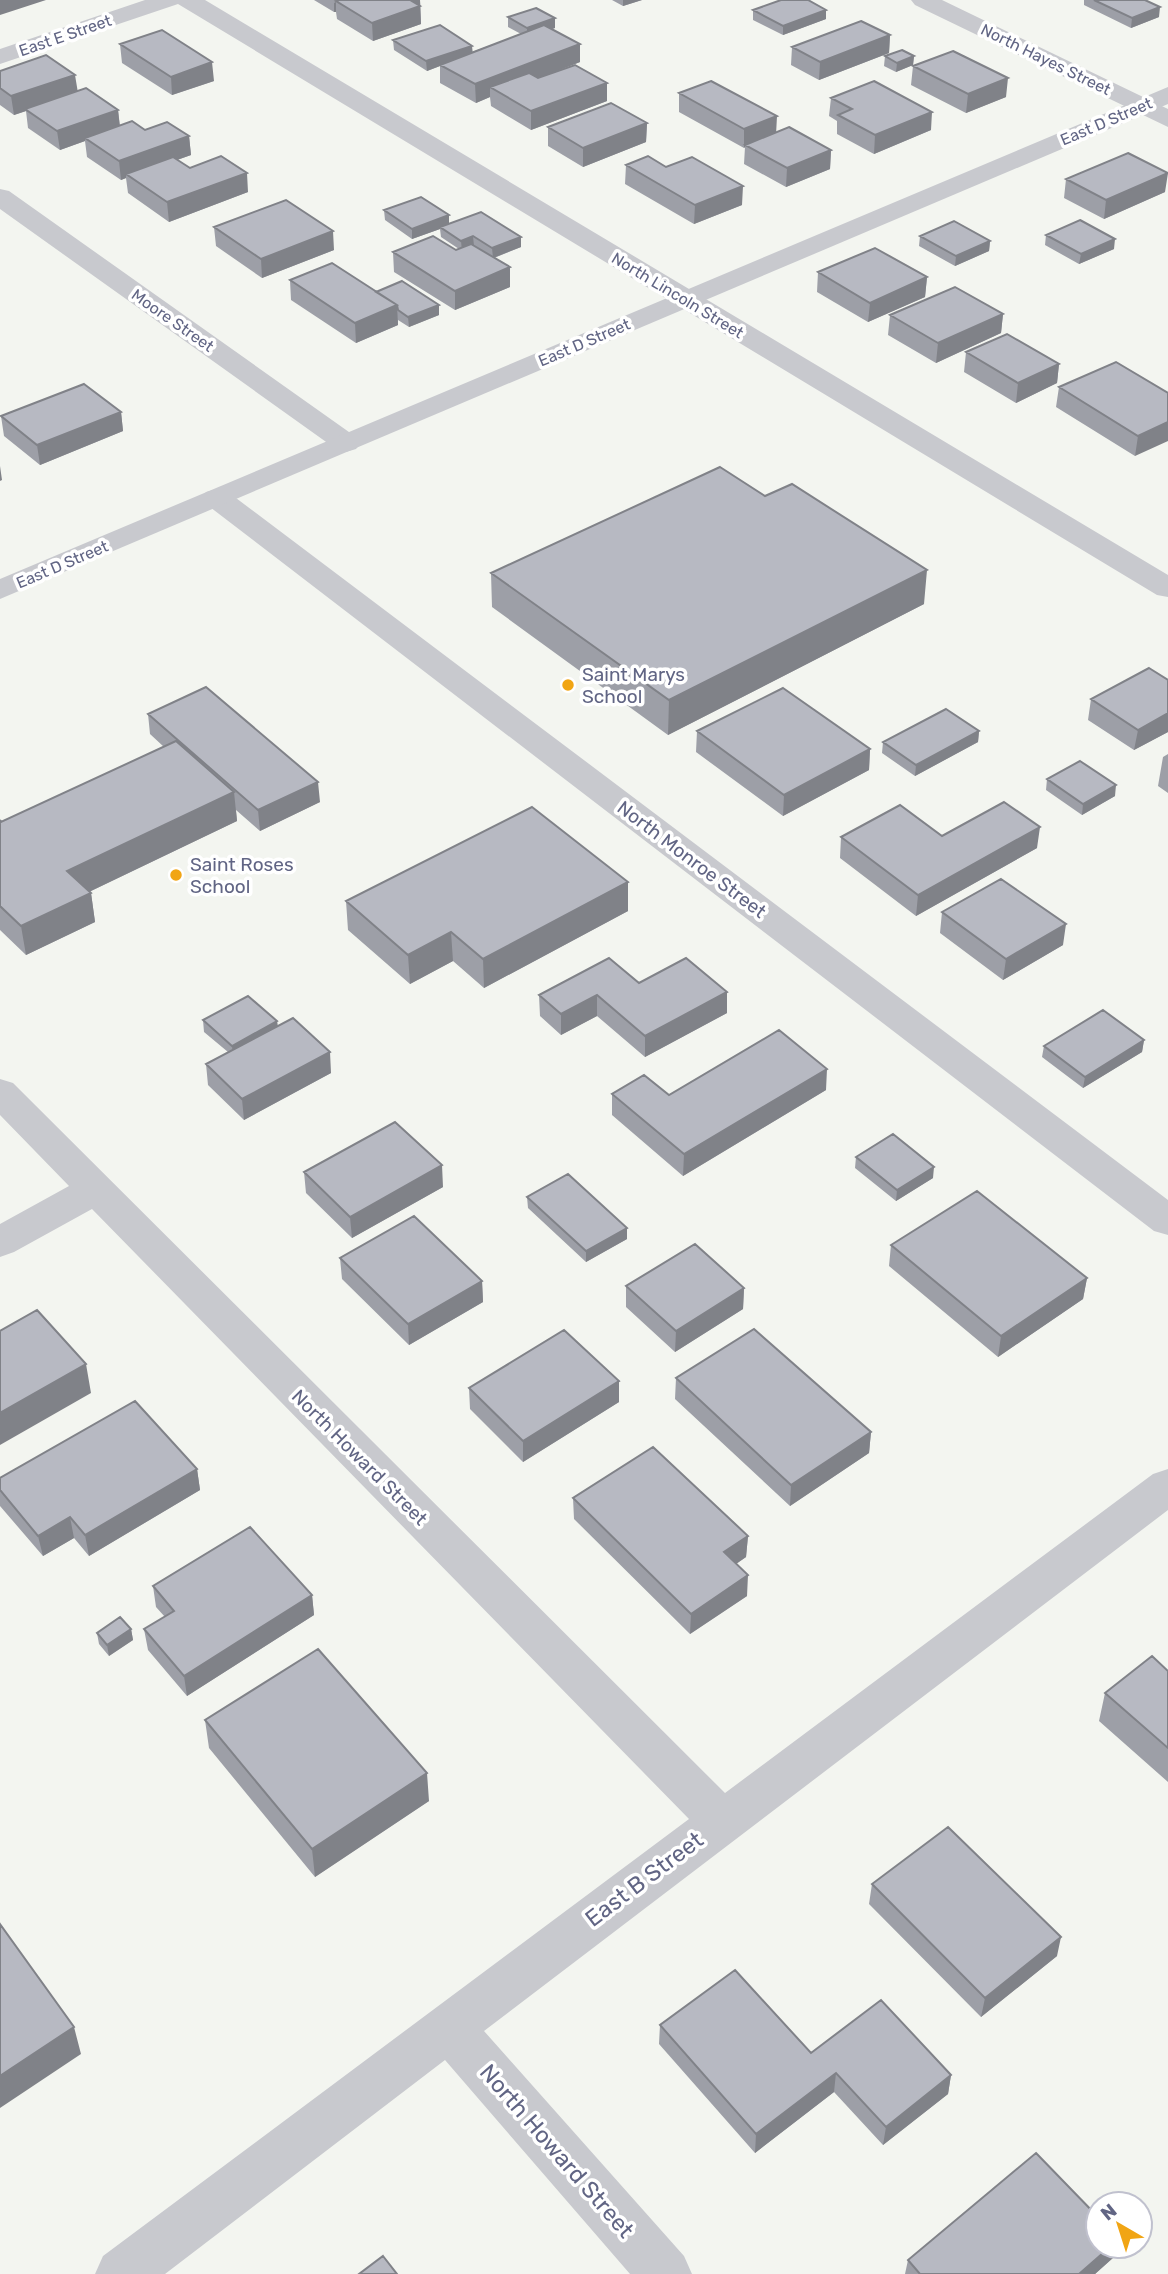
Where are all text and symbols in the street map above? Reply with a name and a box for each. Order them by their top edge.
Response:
street label: East E Street [16,11,114,60]
street label: North Hayes Street [978,20,1114,99]
street label: East D Street [1057,94,1155,149]
street label: North Lincoln Street [608,248,747,342]
street label: Moore Street [128,285,218,356]
street label: East D Street [535,315,633,370]
street label: East D Street [13,537,111,592]
place label: Saint Marys School [582,663,685,708]
marker: Saint Marys School [560,677,576,693]
street label: North Monroe Street [613,796,771,923]
place label: Saint Roses School [190,853,294,898]
marker: Saint Roses School [168,867,184,883]
street label: North Howard Street [287,1385,433,1530]
street label: East B Street [579,1826,709,1932]
street label: North Howard Street [474,2058,640,2244]
north arrow [1084,2190,1154,2260]
text: N [1096,2199,1121,2225]

